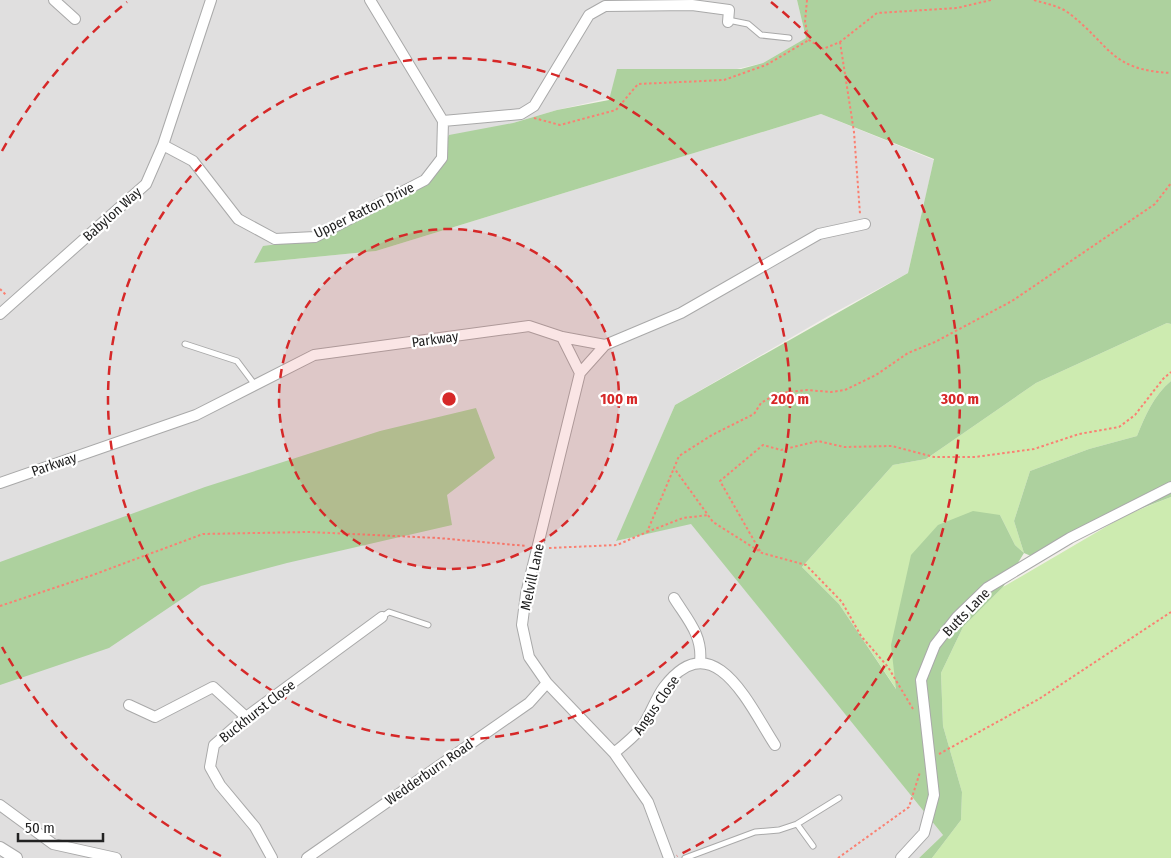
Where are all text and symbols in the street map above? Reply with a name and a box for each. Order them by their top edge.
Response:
street label: Upper Ratton Drive [311,179,417,242]
street label: Babylon Way [80,183,146,245]
street label: Parkway [411,328,460,351]
centre of rings [440,390,458,408]
text: 100 m [600,390,638,408]
text: 200 m [770,390,809,408]
text: 300 m [940,390,979,408]
street label: Parkway [29,449,80,480]
street label: Melvill Lane [517,542,548,612]
street label: Butts Lane [939,585,994,640]
street label: Angus Close [630,672,683,738]
street label: Buckhurst Close [216,676,299,746]
street label: Wedderburn Road [382,736,477,809]
scale bar [18,810,102,842]
text: 50 m [25,819,55,837]

